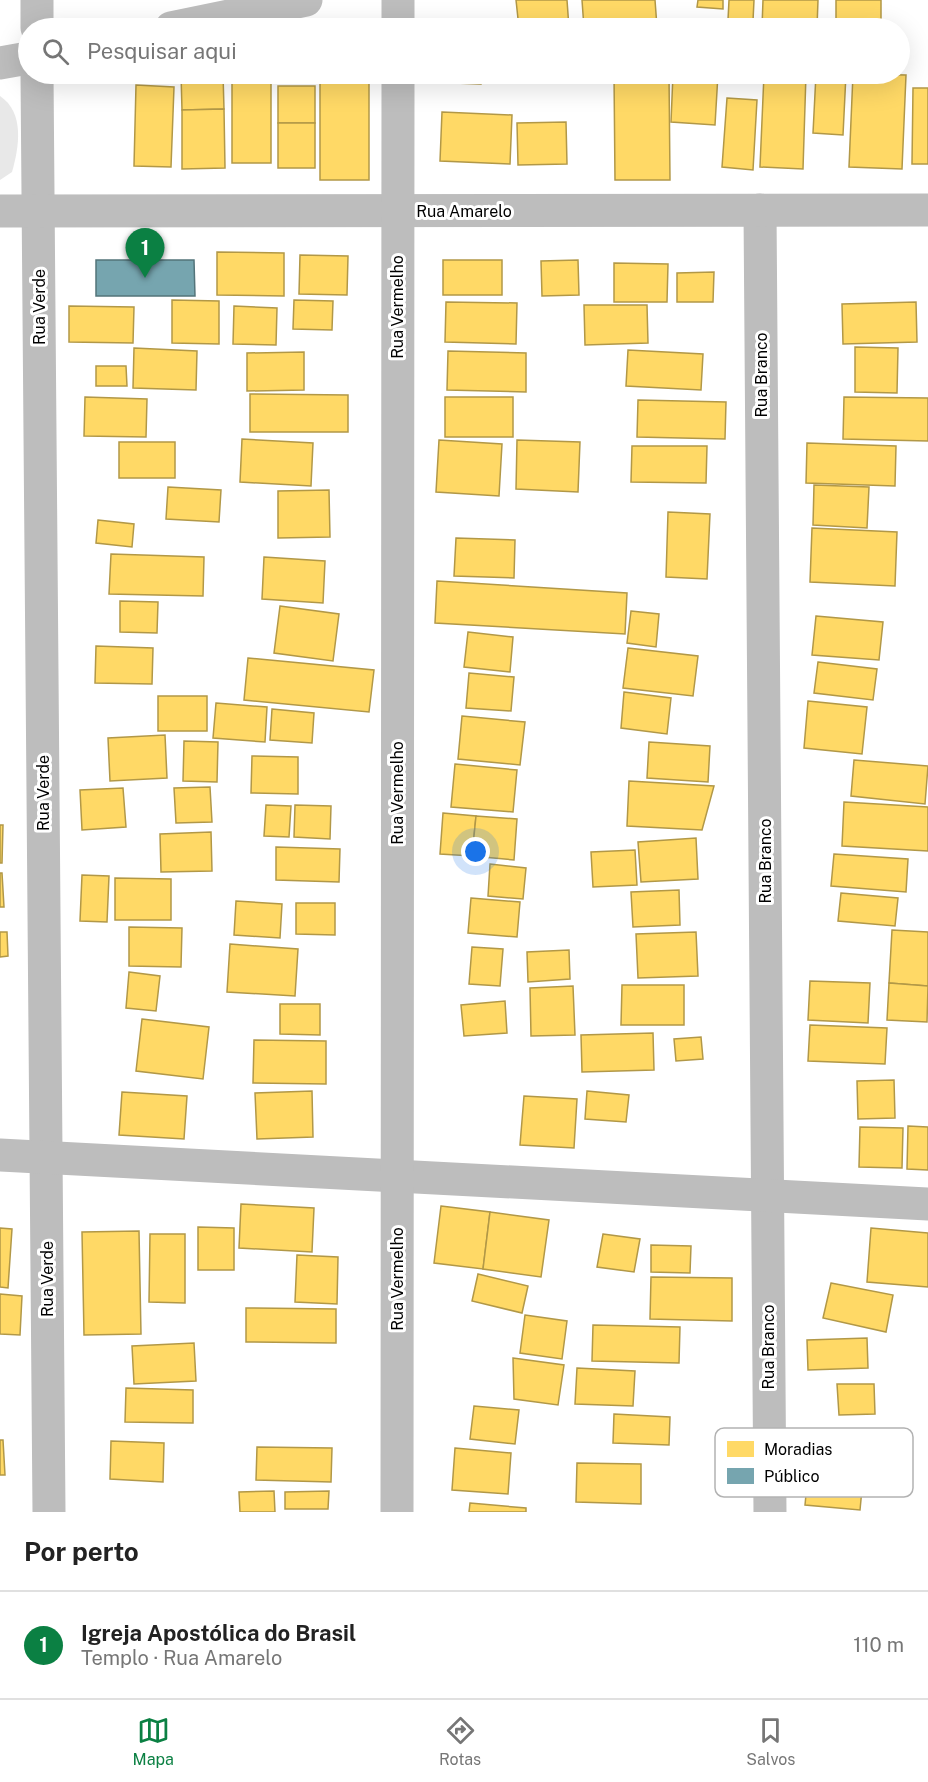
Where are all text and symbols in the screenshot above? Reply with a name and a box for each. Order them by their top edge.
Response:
search box [18,18,910,84]
icon: search [39,35,72,68]
text: Pesquisar aqui [87,38,237,64]
street label: Rua Amarelo [416,202,512,221]
pin: 1 [126,228,164,278]
street label: Rua Vermelho [388,255,407,359]
street label: Rua Verde [30,269,49,345]
street label: Rua Branco [752,332,771,418]
street label: Rua Vermelho [388,741,407,845]
street label: Rua Verde [34,755,53,831]
street label: Rua Branco [756,818,775,904]
your location [461,837,490,866]
street label: Rua Vermelho [388,1227,407,1331]
street label: Rua Verde [38,1241,57,1317]
street label: Rua Branco [759,1304,778,1390]
legend [715,1428,913,1497]
text: Moradias [764,1440,832,1459]
text: Público [764,1467,820,1486]
text: Por perto [24,1536,139,1567]
text: Igreja Apostólica do Brasil [81,1620,356,1646]
text: 1 [39,1633,48,1657]
text: 110 m [853,1633,904,1657]
text: Templo · Rua Amarelo [81,1646,282,1670]
tab: Mapa [133,1714,174,1769]
tab: Rotas [439,1714,481,1769]
tab: Salvos [746,1714,795,1769]

